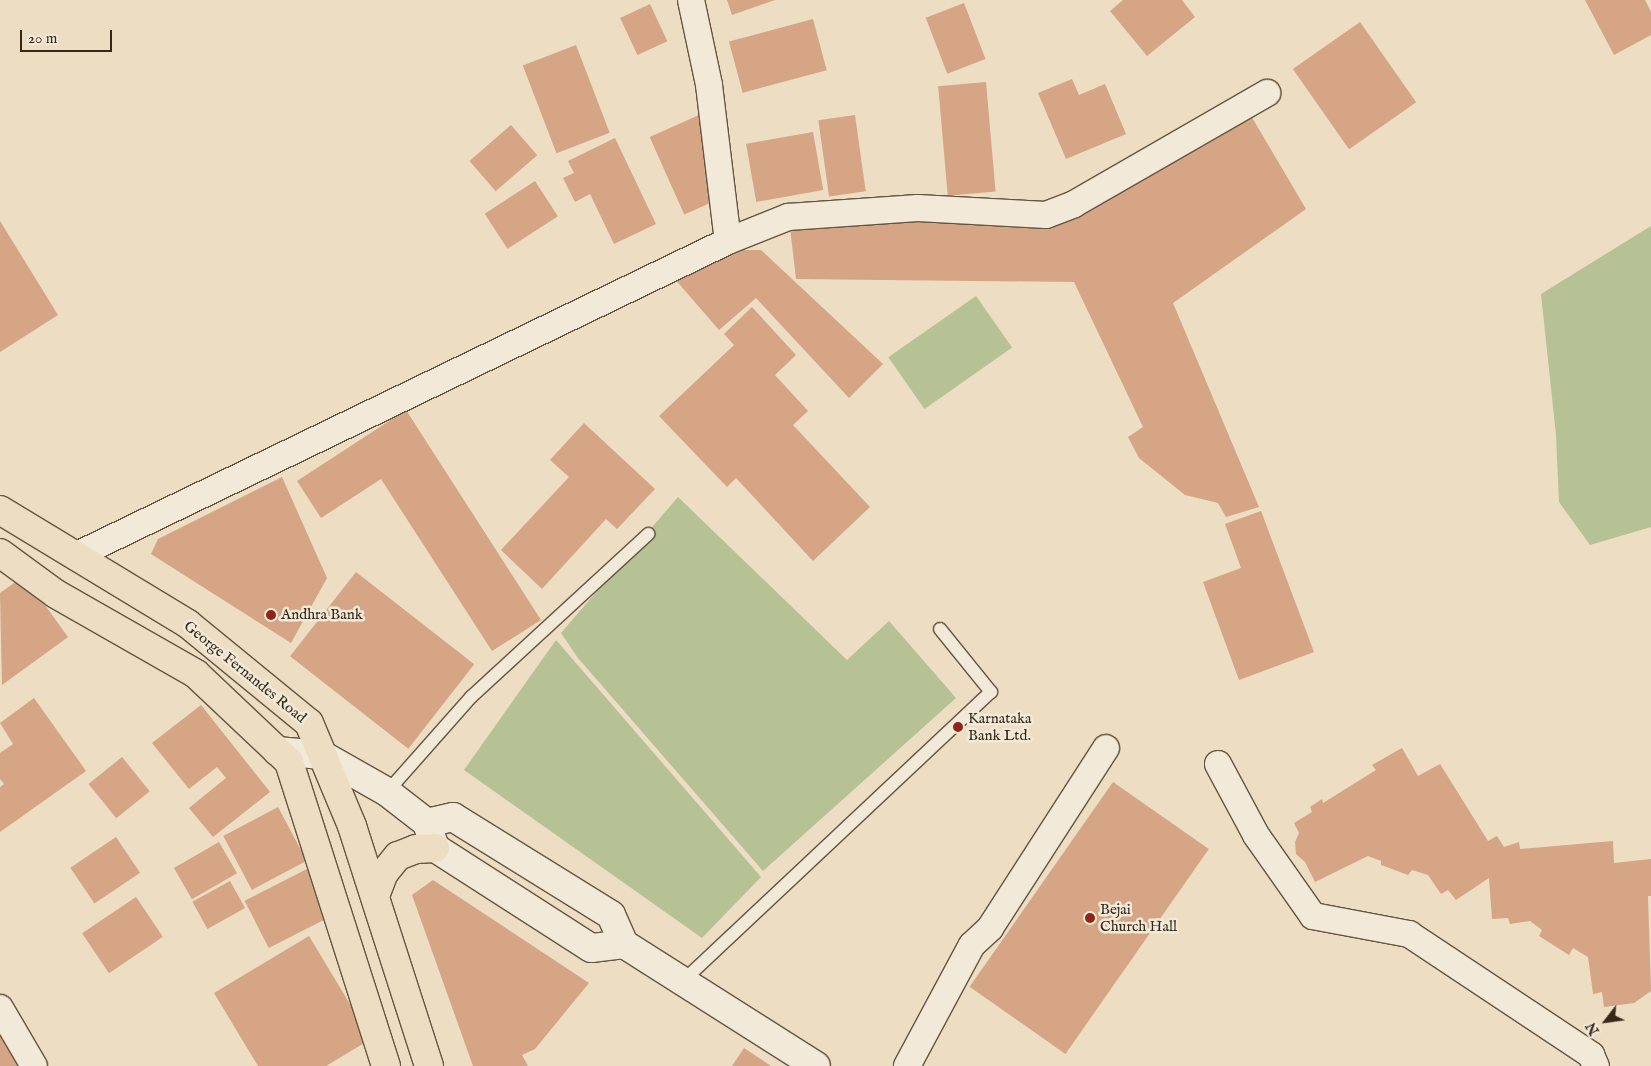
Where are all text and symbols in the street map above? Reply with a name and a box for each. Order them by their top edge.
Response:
scale bar [22,20,115,52]
text: 20 m [28,29,57,48]
place label: Andhra Bank [281,606,363,624]
marker: Andhra Bank [265,609,277,621]
street label: George Fernandes Road [180,617,310,727]
place label: Karnataka Bank Ltd. [968,709,1031,744]
marker: Karnataka Bank Ltd. [952,721,964,733]
place label: Bejai Church Hall [1100,900,1177,935]
marker: Bejai Church Hall [1084,912,1096,924]
north arrow [1581,996,1631,1046]
text: N [1582,1019,1604,1038]

